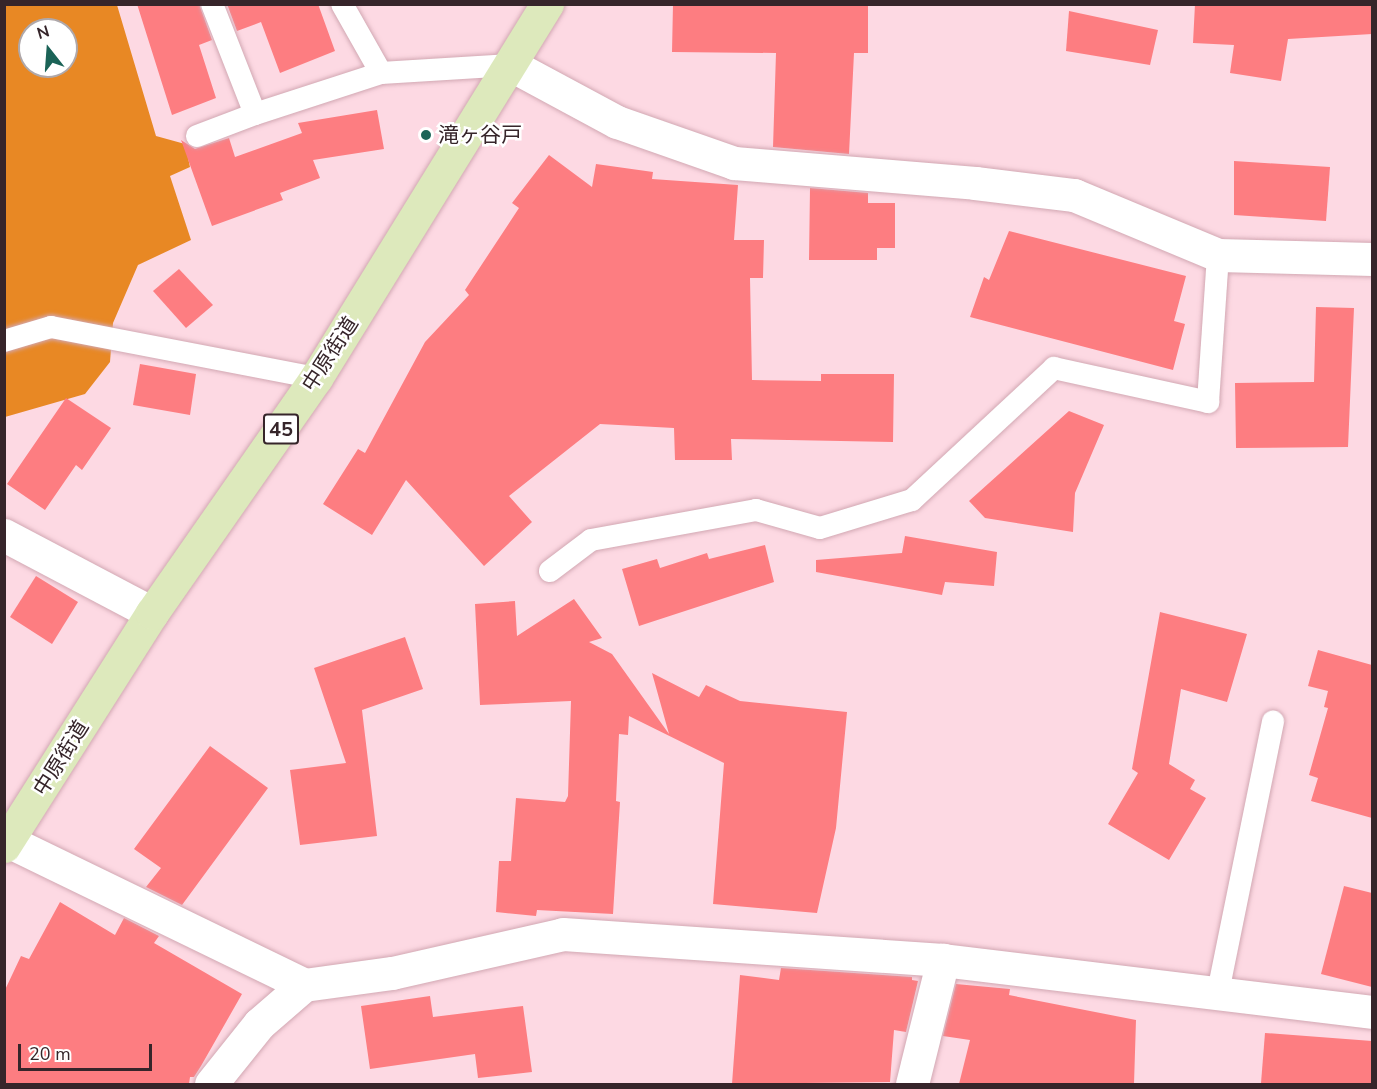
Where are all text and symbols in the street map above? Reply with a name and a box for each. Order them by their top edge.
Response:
north arrow [18,18,78,78]
text: N [34,20,52,45]
place label: 滝ヶ谷戸 [438,122,522,148]
marker: 滝ヶ谷戸 [419,128,433,142]
street label: 中原街道 [297,312,363,396]
road number: 45 [263,412,299,446]
street label: 中原街道 [28,716,94,800]
scale bar [21,1032,154,1070]
text: 20 m [29,1042,71,1066]

